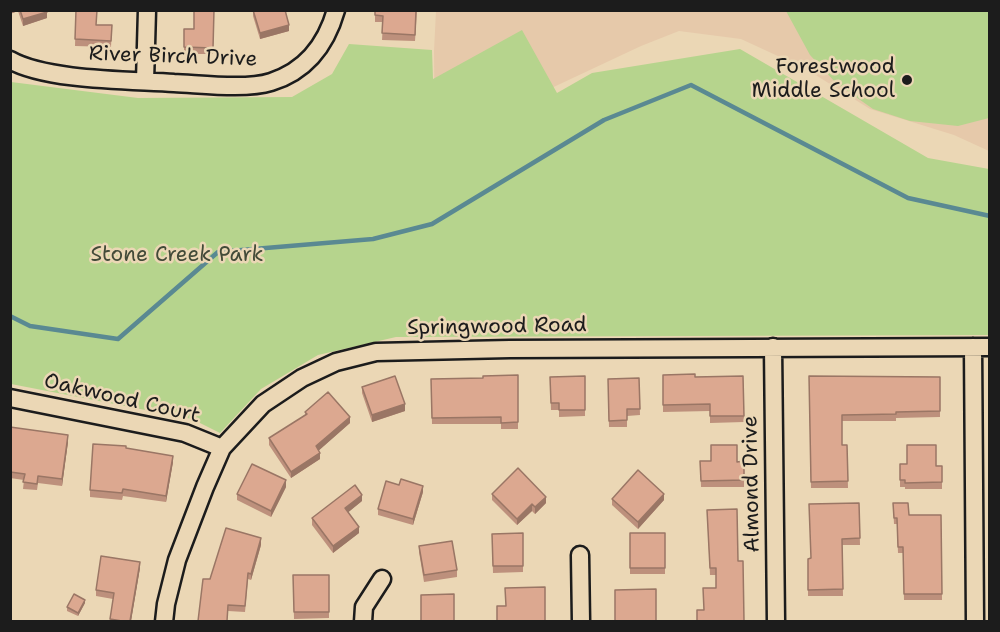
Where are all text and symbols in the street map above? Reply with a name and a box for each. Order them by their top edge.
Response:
street label: River Birch Drive [88,41,258,73]
place label: Forestwood Middle School [752,55,895,105]
marker: Forestwood Middle School [900,73,914,87]
park label: Stone Creek Park [90,243,264,269]
street label: Springwood Road [407,313,587,341]
street label: Oakwood Court [42,369,202,429]
street label: Almond Drive [738,415,766,553]

